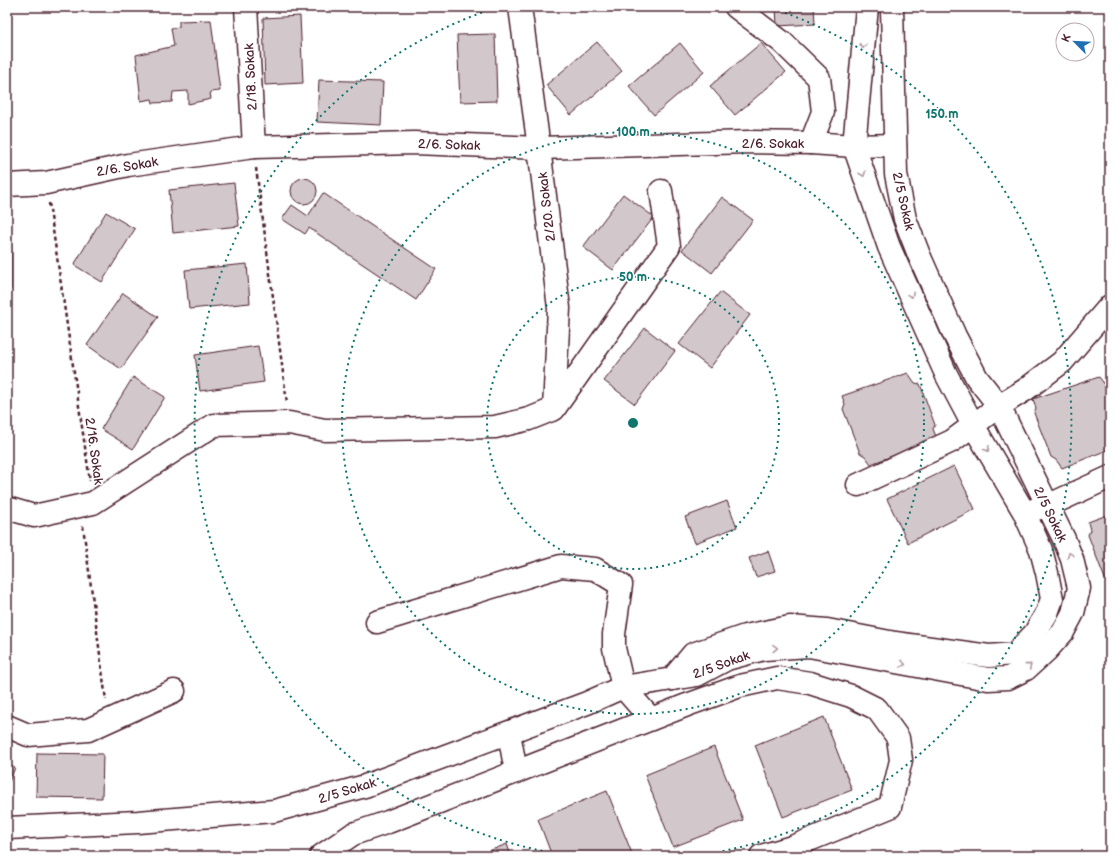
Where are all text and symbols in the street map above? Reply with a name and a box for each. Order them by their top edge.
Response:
north arrow [1055,22,1095,62]
text: K [1059,32,1074,44]
street label: 2/18. Sokak [241,42,261,111]
one-way arrow [859,43,868,49]
text: 150 m [926,107,958,122]
text: 100 m [616,125,650,140]
street label: 2/6. Sokak [418,136,481,154]
street label: 2/6. Sokak [742,136,805,152]
street label: 2/6. Sokak [95,154,160,180]
one-way arrow [859,170,867,177]
street label: 2/5 Sokak [889,170,918,233]
street label: 2/20. Sokak [535,171,559,242]
text: 50 m [619,270,647,285]
one-way arrow [906,291,914,298]
centre of rings [626,416,640,430]
street label: 2/16. Sokak [81,417,107,486]
one-way arrow [982,445,989,452]
street label: 2/5 Sokak [1030,484,1071,545]
one-way arrow [1067,551,1075,558]
one-way arrow [772,644,778,653]
street label: 2/5 Sokak [691,647,753,683]
one-way arrow [900,660,907,668]
one-way arrow [1024,664,1031,671]
street label: 2/5 Sokak [317,774,379,807]

